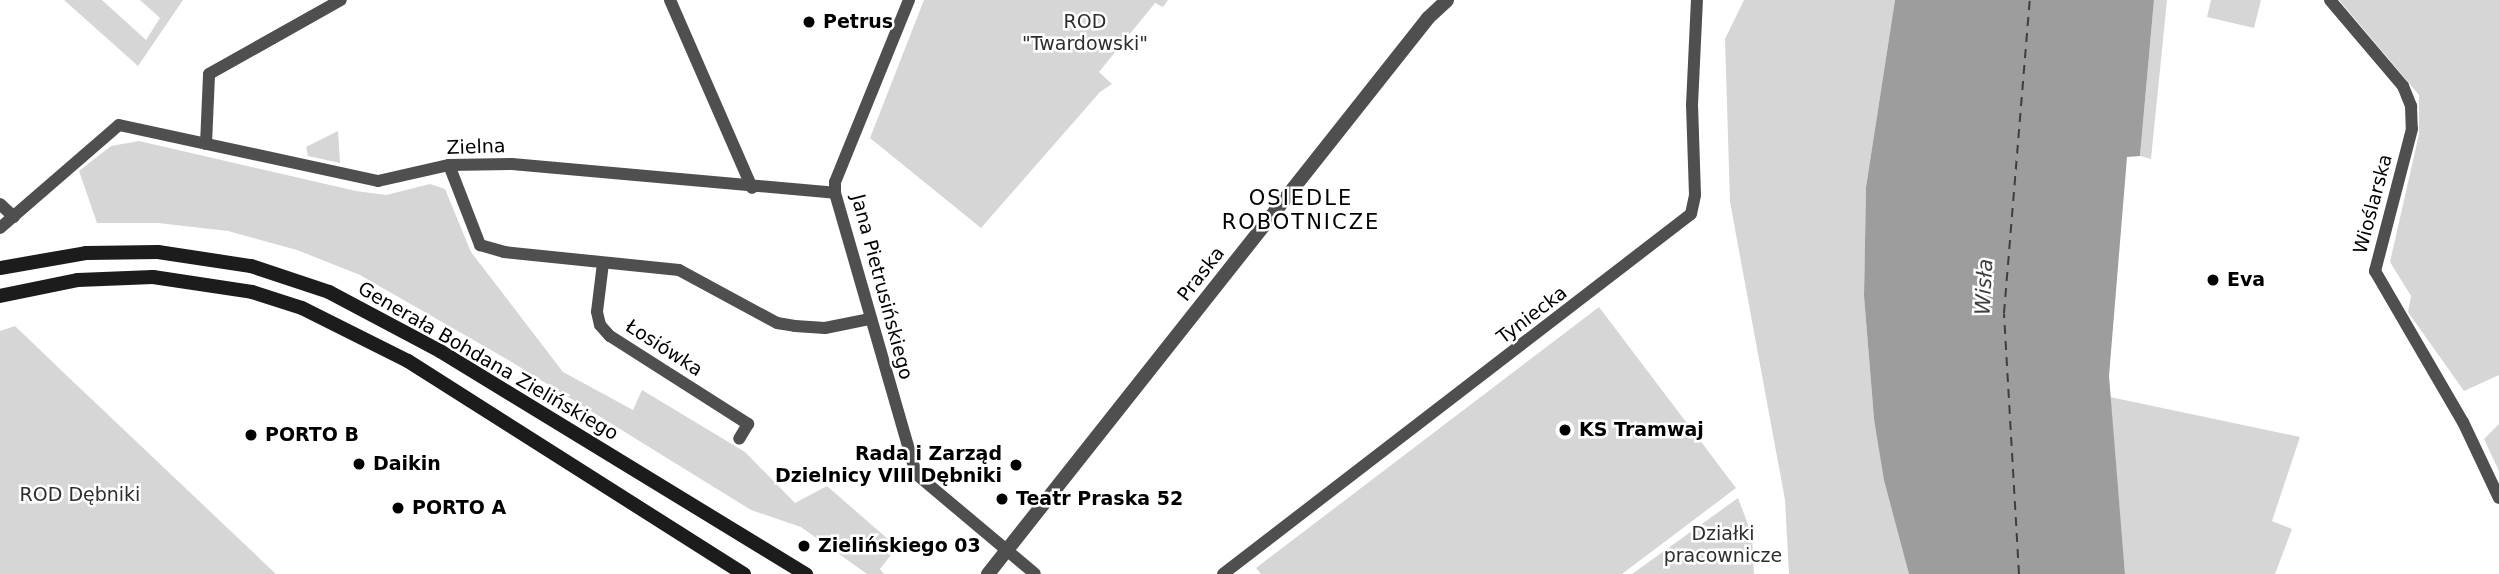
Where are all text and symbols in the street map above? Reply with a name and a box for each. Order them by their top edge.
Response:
place label: Petrus [823,11,893,33]
park label: ROD "Twardowski" [1022,11,1148,55]
marker: Petrus [801,14,817,30]
street label: Zielna [446,135,506,159]
street label: Wioślarska [2349,152,2397,256]
district label: OSIEDLE ROBOTNICZE [1223,185,1379,235]
street label: Jana Pietrusińskiego [846,192,918,382]
street label: Praska [1173,242,1229,306]
water label: Wisła [1970,258,1998,316]
place label: Eva [2227,269,2265,291]
marker: Eva [2205,272,2221,288]
street label: Generała Bohdana Zielińskiego [354,277,622,445]
street label: Tyniecka [1493,281,1571,349]
street label: Łosiówka [621,315,707,381]
place label: KS Tramwaj [1579,419,1704,441]
marker: KS Tramwaj [1557,422,1573,438]
place label: PORTO B [265,424,359,446]
marker: PORTO B [243,427,259,443]
place label: Rada i Zarząd Dzielnicy VIII Dębniki [775,443,1002,487]
place label: Daikin [373,453,441,475]
marker: Daikin [351,456,367,472]
marker: Rada i Zarząd Dzielnicy VIII Dębniki [1008,457,1024,473]
park label: ROD Dębniki [20,484,140,506]
place label: Teatr Praska 52 [1016,488,1183,510]
marker: Teatr Praska 52 [994,491,1010,507]
place label: PORTO A [412,497,506,519]
marker: PORTO A [390,500,406,516]
park label: Działki pracownicze [1664,523,1782,567]
place label: Zielińskiego 03 [818,535,981,557]
marker: Zielińskiego 03 [796,538,812,554]

